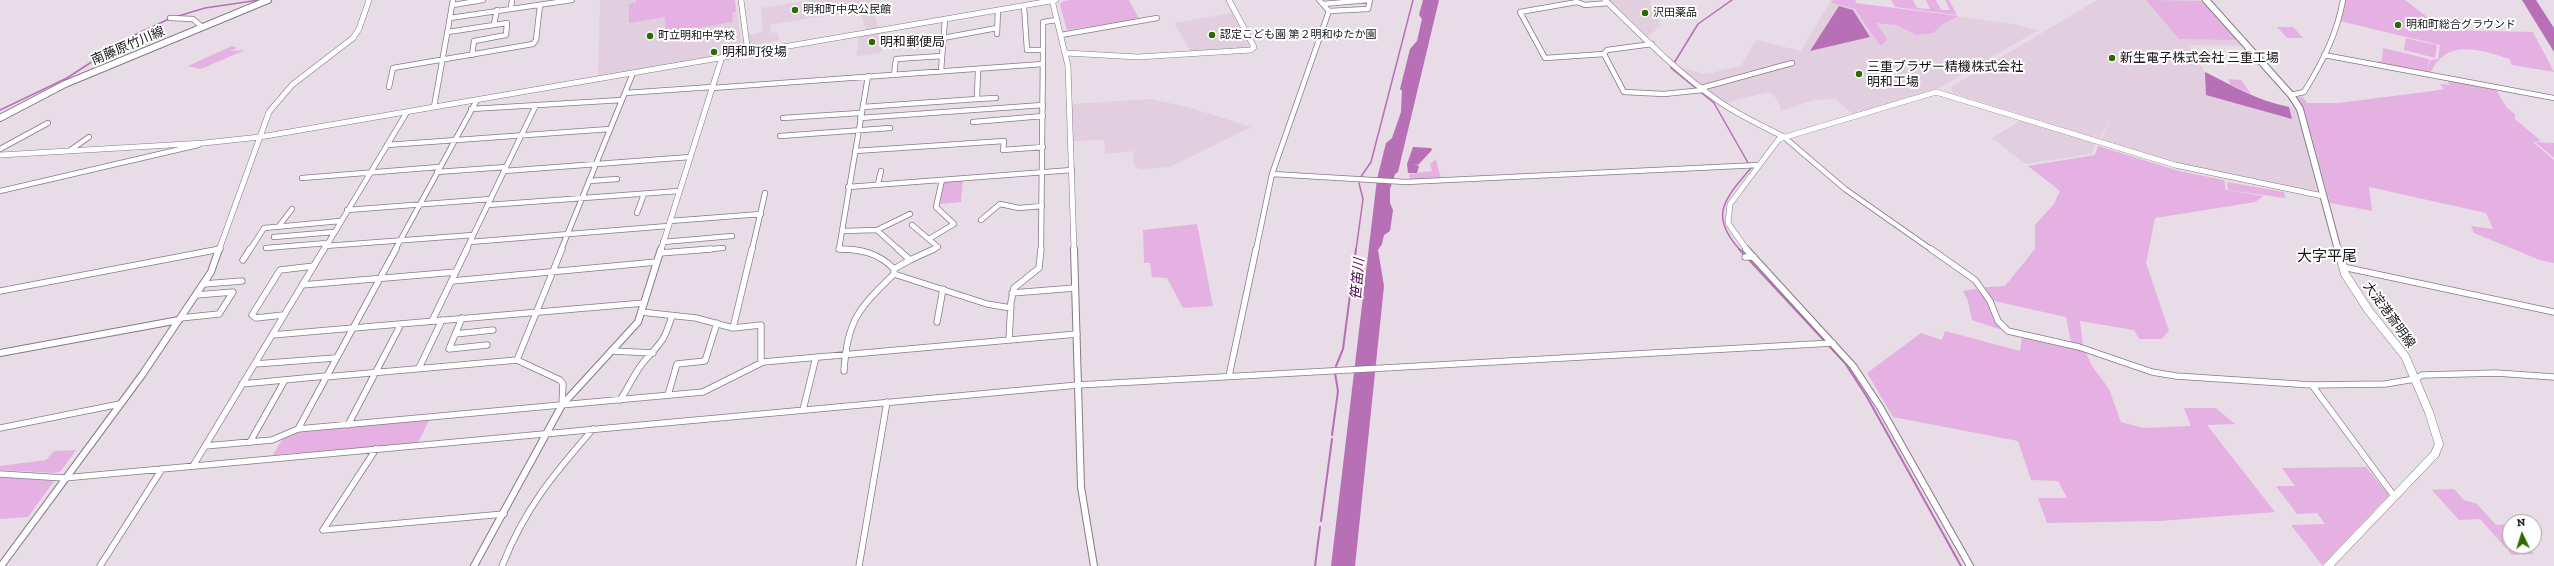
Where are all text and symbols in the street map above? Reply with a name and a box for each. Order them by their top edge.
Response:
place label: 明和町中央公民館 [803,3,891,17]
marker: 明和町中央公民館 [790,5,800,15]
place label: 沢田薬品 [1653,6,1697,20]
marker: 沢田薬品 [1640,8,1650,18]
place label: 明和町総合グラウンド [2406,18,2516,32]
marker: 明和町総合グラウンド [2393,20,2403,30]
street label: 南藤原竹川線 [89,24,167,68]
place label: 認定こども園 第２明和ゆたか園 [1220,28,1376,42]
place label: 町立明和中学校 [658,29,735,43]
marker: 認定こども園 第２明和ゆたか園 [1207,30,1217,40]
marker: 町立明和中学校 [645,31,655,41]
place label: 明和郵便局 [880,34,945,50]
marker: 明和郵便局 [867,37,877,47]
place label: 明和町役場 [722,44,787,60]
marker: 明和町役場 [709,47,719,57]
place label: 新生電子株式会社 三重工場 [2120,50,2279,66]
marker: 新生電子株式会社 三重工場 [2107,53,2117,63]
place label: 三重ブラザー精機株式会社 明和工場 [1867,59,2023,90]
marker: 三重ブラザー精機株式会社 明和工場 [1854,69,1864,79]
district label: 大字平尾 [2297,248,2357,266]
water label: 笹笛川 [1348,257,1368,301]
street label: 大淀港斎明線 [2360,279,2418,351]
north arrow [2502,514,2542,554]
text: N [2517,516,2526,529]

